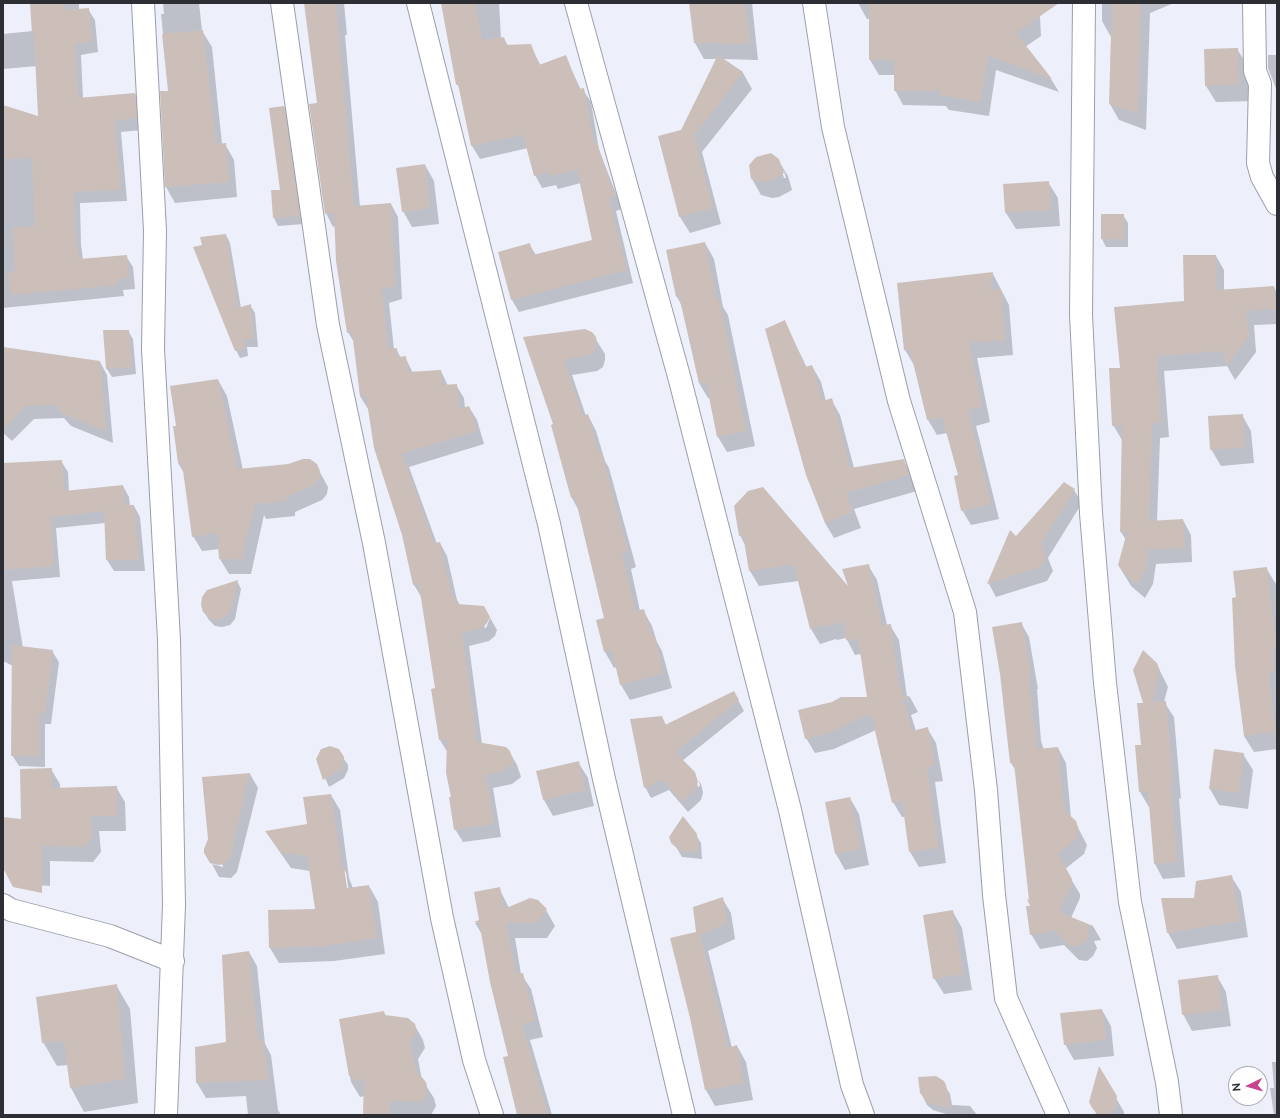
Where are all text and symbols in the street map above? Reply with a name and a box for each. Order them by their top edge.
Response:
north arrow [1228,1066,1268,1106]
text: N [1230,1082,1243,1092]

